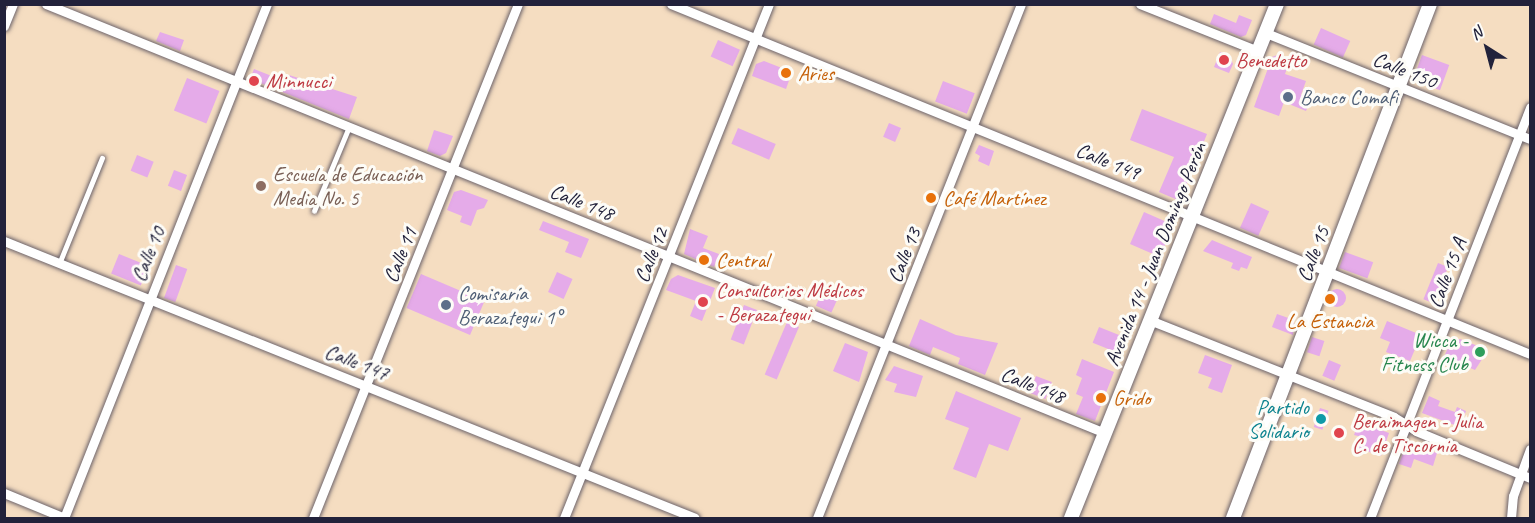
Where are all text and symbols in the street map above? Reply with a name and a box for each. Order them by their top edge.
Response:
north arrow [1457,18,1517,78]
text: N [1467,22,1486,44]
street label: Calle 150 [1369,46,1441,94]
place label: Benedetto [1236,47,1306,73]
marker: Benedetto [1217,53,1231,67]
place label: Aries [798,60,834,86]
marker: Aries [779,66,793,80]
place label: Minnucci [266,68,331,94]
marker: Minnucci [247,74,261,88]
place label: Banco Comafi [1300,84,1397,110]
marker: Banco Comafi [1281,90,1295,104]
street label: Calle 149 [1072,137,1144,185]
street label: Avenida 14 - Juan Domingo Perón [1099,139,1211,369]
place label: Escuela de Educación Media No. 5 [273,161,422,211]
street label: Calle 148 [546,178,618,226]
marker: Escuela de Educación Media No. 5 [254,179,268,193]
place label: Café Martínez [943,185,1046,211]
marker: Café Martínez [924,191,938,205]
street label: Calle 10 [126,223,170,285]
street label: Calle 15 [1291,223,1335,285]
street label: Calle 11 [378,224,422,286]
street label: Calle 12 [629,224,673,286]
street label: Calle 13 [882,224,926,286]
street label: Calle 15 A [1422,235,1472,311]
place label: Central [716,247,769,273]
marker: Central [697,253,711,267]
place label: Consultorios Médicos - Berazategui [716,277,863,327]
place label: Comisaría Berazategui 1° [458,280,560,330]
marker: La Estancia [1323,292,1337,306]
marker: Consultorios Médicos - Berazategui [694,293,712,311]
marker: Comisaría Berazategui 1° [439,298,453,312]
place label: La Estancia [1286,308,1374,334]
place label: Wicca - Fitness Club [1381,327,1468,377]
street label: Calle 147 [321,338,393,386]
marker: Wicca - Fitness Club [1473,345,1487,359]
street label: Calle 148 [997,361,1069,409]
place label: Grido [1113,385,1150,411]
marker: Grido [1094,391,1108,405]
place label: Partido Solidario [1248,394,1309,444]
place label: Beraimagen - Julia C. de Tiscornia [1352,408,1482,458]
marker: Partido Solidario [1314,412,1328,426]
marker: Beraimagen - Julia C. de Tiscornia [1330,424,1348,442]

